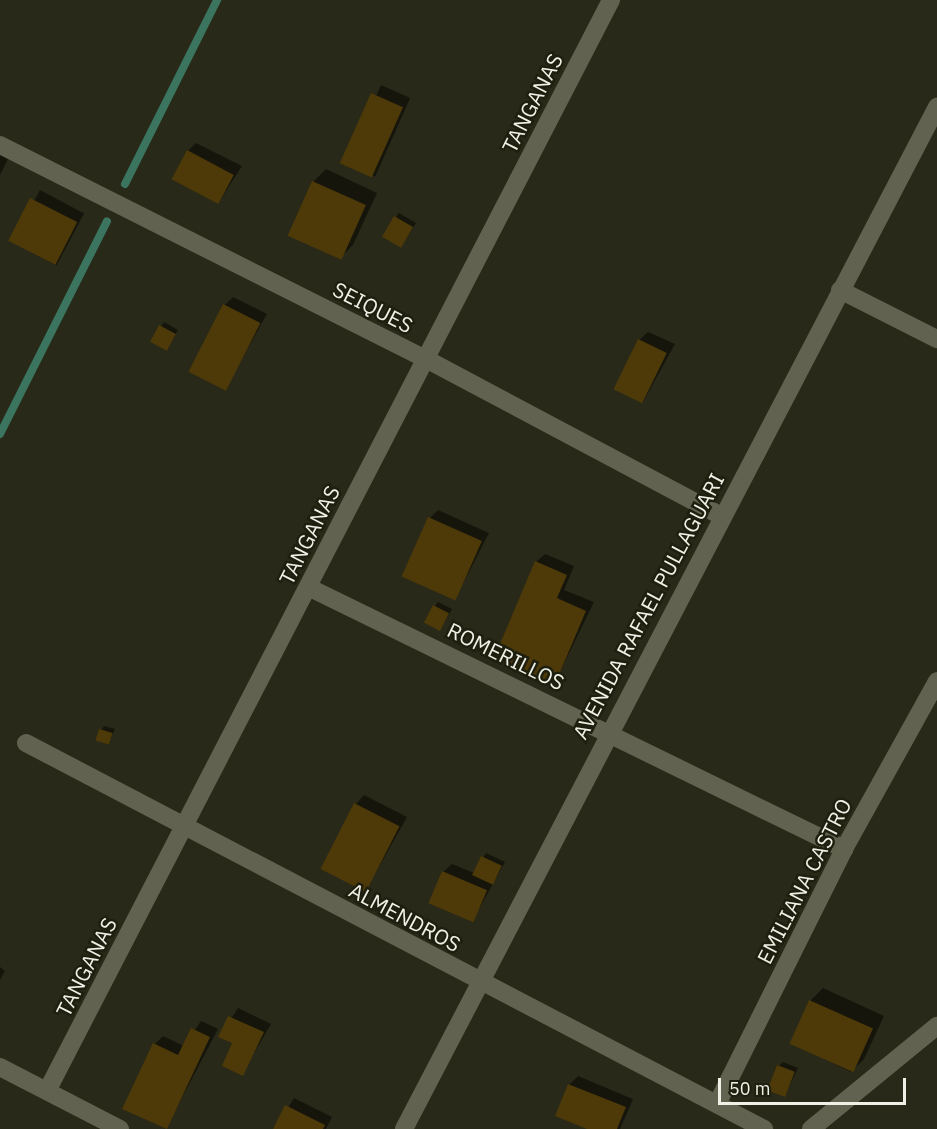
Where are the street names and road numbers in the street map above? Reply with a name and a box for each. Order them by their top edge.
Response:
street label: TANGANAS [496,49,568,157]
street label: SEIQUES [329,276,417,338]
street label: AVENIDA RAFAEL PULLAGUARI [567,469,729,743]
street label: TANGANAS [273,481,345,589]
street label: ROMERILLOS [444,617,568,695]
street label: EMILIANA CASTRO [751,794,857,968]
street label: ALMENDROS [345,877,465,957]
street label: TANGANAS [50,913,122,1021]

